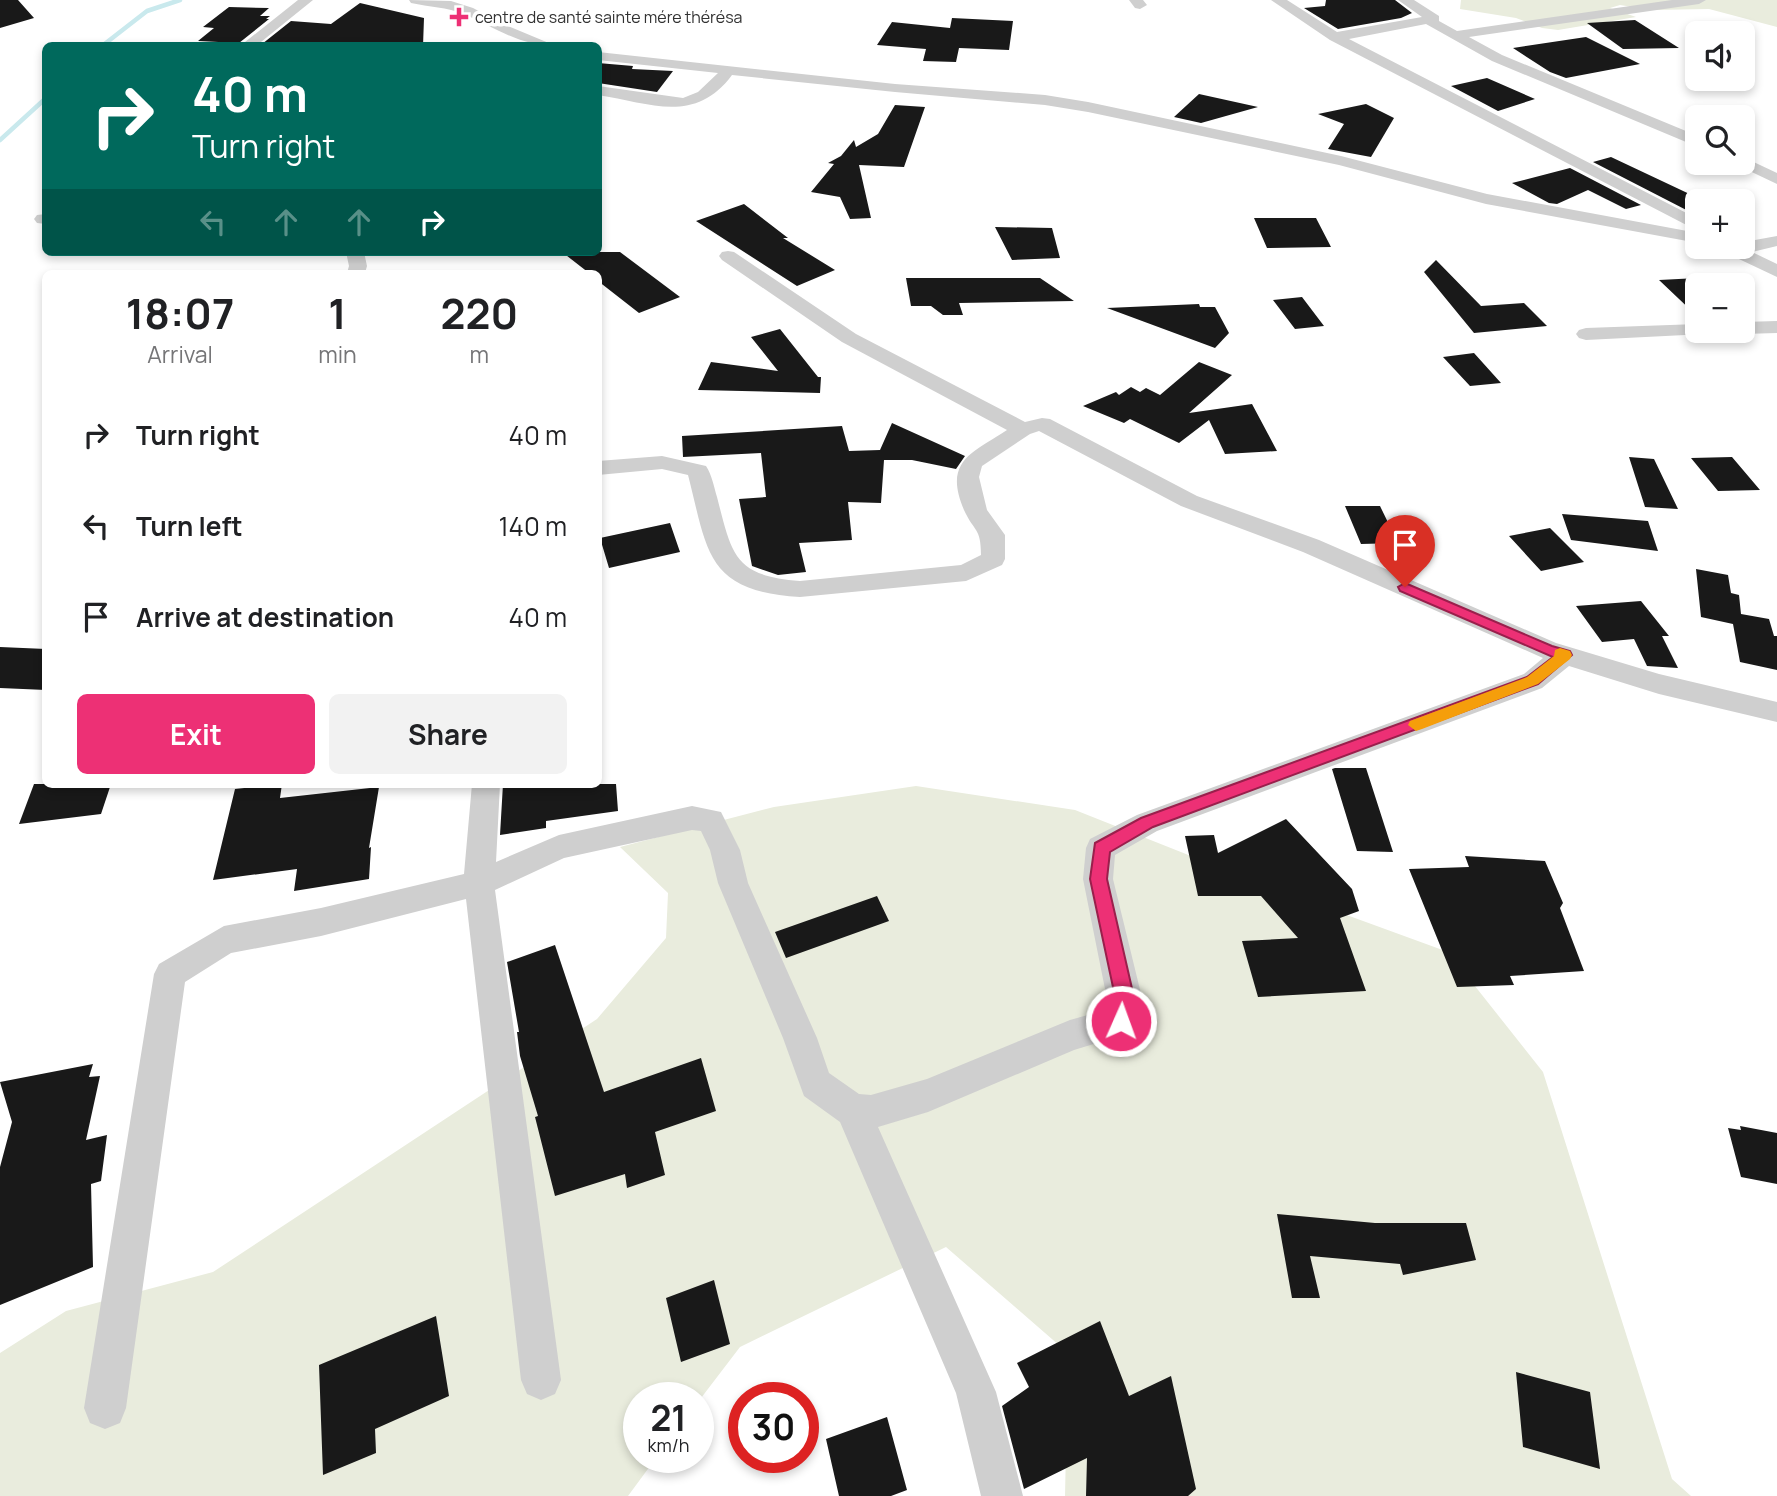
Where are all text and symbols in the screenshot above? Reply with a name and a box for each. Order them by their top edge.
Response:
place label: centre de santé sainte mére thérésa [475,6,743,28]
marker: centre de santé sainte mére thérésa [449,7,469,27]
map controls [1685,21,1755,343]
button: sound [1685,21,1755,91]
text: 40 m [192,60,308,127]
icon: right [77,70,168,161]
button: search [1685,105,1755,175]
text: Turn right [192,124,335,168]
button: + [1685,189,1755,259]
icon: left [194,203,232,241]
icon: ahead [267,203,305,241]
icon: ahead [340,203,378,241]
icon: right [413,203,451,241]
button: − [1685,273,1755,343]
text: 18:07 [126,284,234,342]
text: 1 [328,284,347,342]
text: 220 [441,284,518,342]
text: Arrival [147,338,213,370]
text: min [318,338,357,370]
text: m [470,338,489,370]
icon: right [77,416,115,454]
text: Turn right [136,417,260,453]
text: 40 m [509,417,567,453]
icon: left [77,507,115,545]
text: Turn left [136,508,243,544]
text: 140 m [498,508,567,544]
pin [1375,515,1435,587]
icon: arrive [1386,526,1424,564]
icon: arrive [77,598,115,636]
text: Arrive at destination [136,599,394,635]
text: 40 m [509,599,567,635]
button: Exit [77,694,315,774]
button: Share [329,694,567,774]
position arrow [1084,984,1158,1058]
speed limit sign: 30 [728,1382,819,1473]
text: 21 [650,1394,687,1442]
text: km/h [648,1433,689,1457]

